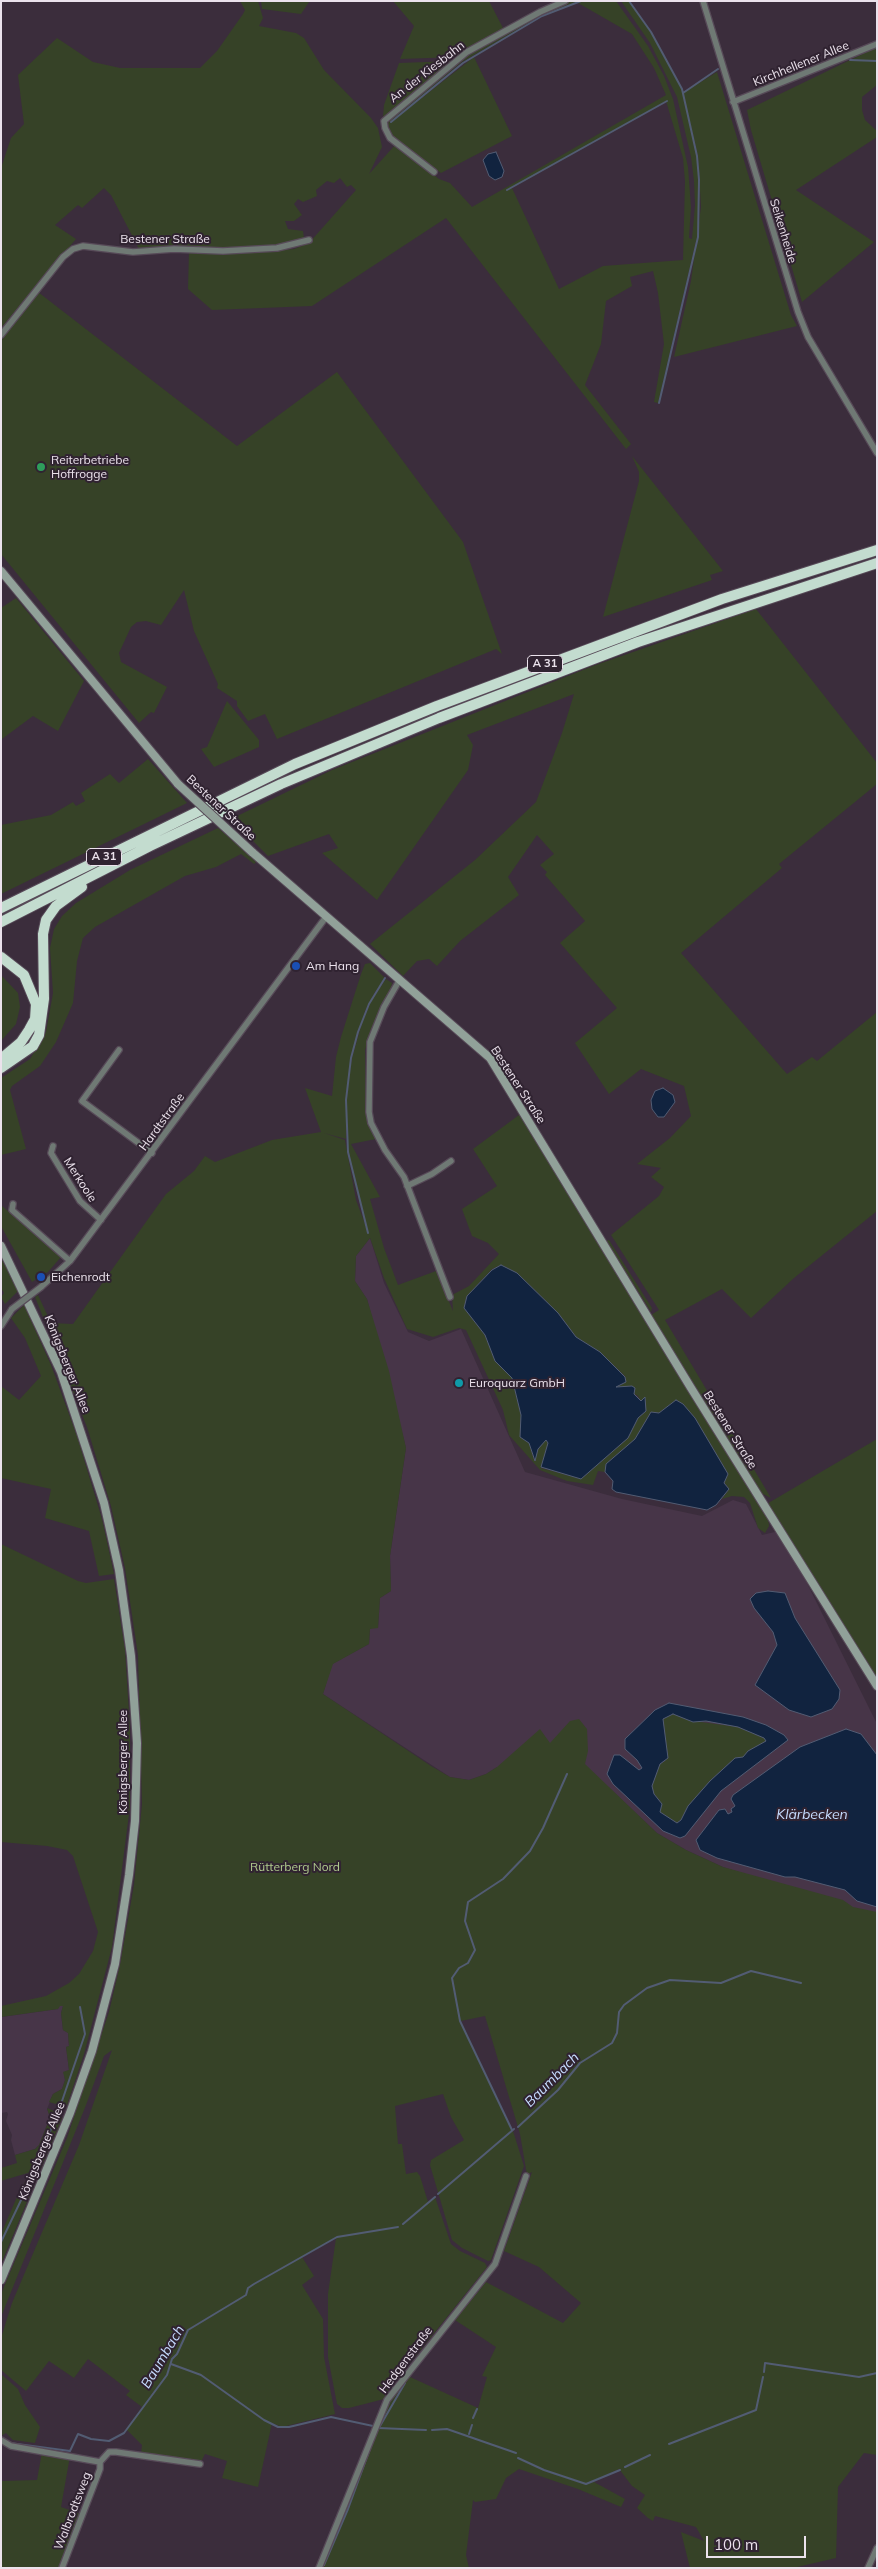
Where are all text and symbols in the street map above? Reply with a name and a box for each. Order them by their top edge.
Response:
street label: An der Kiesbahn [386,38,468,106]
street label: Kirchhellener Allee [751,38,851,90]
street label: Seikenheide [766,197,800,265]
street label: Bestener Straße [120,232,210,246]
place label: Reiterbetriebe Hoffrogge [51,453,129,481]
marker: Reiterbetriebe Hoffrogge [35,461,47,473]
road number: A 31 [528,656,562,672]
street label: Bestener Straße [183,772,259,844]
road number: A 31 [86,849,122,866]
place label: Am Hang [306,959,359,973]
marker: Am Hang [290,960,302,972]
street label: Bestener Straße [488,1044,548,1126]
street label: Hardtstraße [136,1090,188,1154]
street label: Merkoole [60,1155,100,1205]
place label: Eichenrodt [51,1270,110,1284]
marker: Eichenrodt [35,1271,47,1283]
street label: Königsberger Allee [41,1313,93,1415]
place label: Euroquarz GmbH [469,1376,565,1390]
marker: Euroquarz GmbH [453,1377,465,1389]
street label: Bestener Straße [700,1388,760,1472]
street label: Königsberger Allee [116,1710,130,1814]
water label: Klärbecken [776,1807,848,1823]
park label: Rütterberg Nord [250,1860,340,1874]
water label: Baumbach [521,2049,583,2111]
street label: Königsberger Allee [16,2100,68,2202]
water label: Baumbach [138,2323,188,2391]
street label: Hedgenstraße [376,2324,436,2396]
street label: Walbrodtsweg [52,2470,94,2552]
scale bar [708,2526,808,2558]
text: 100 m [714,2535,758,2554]

